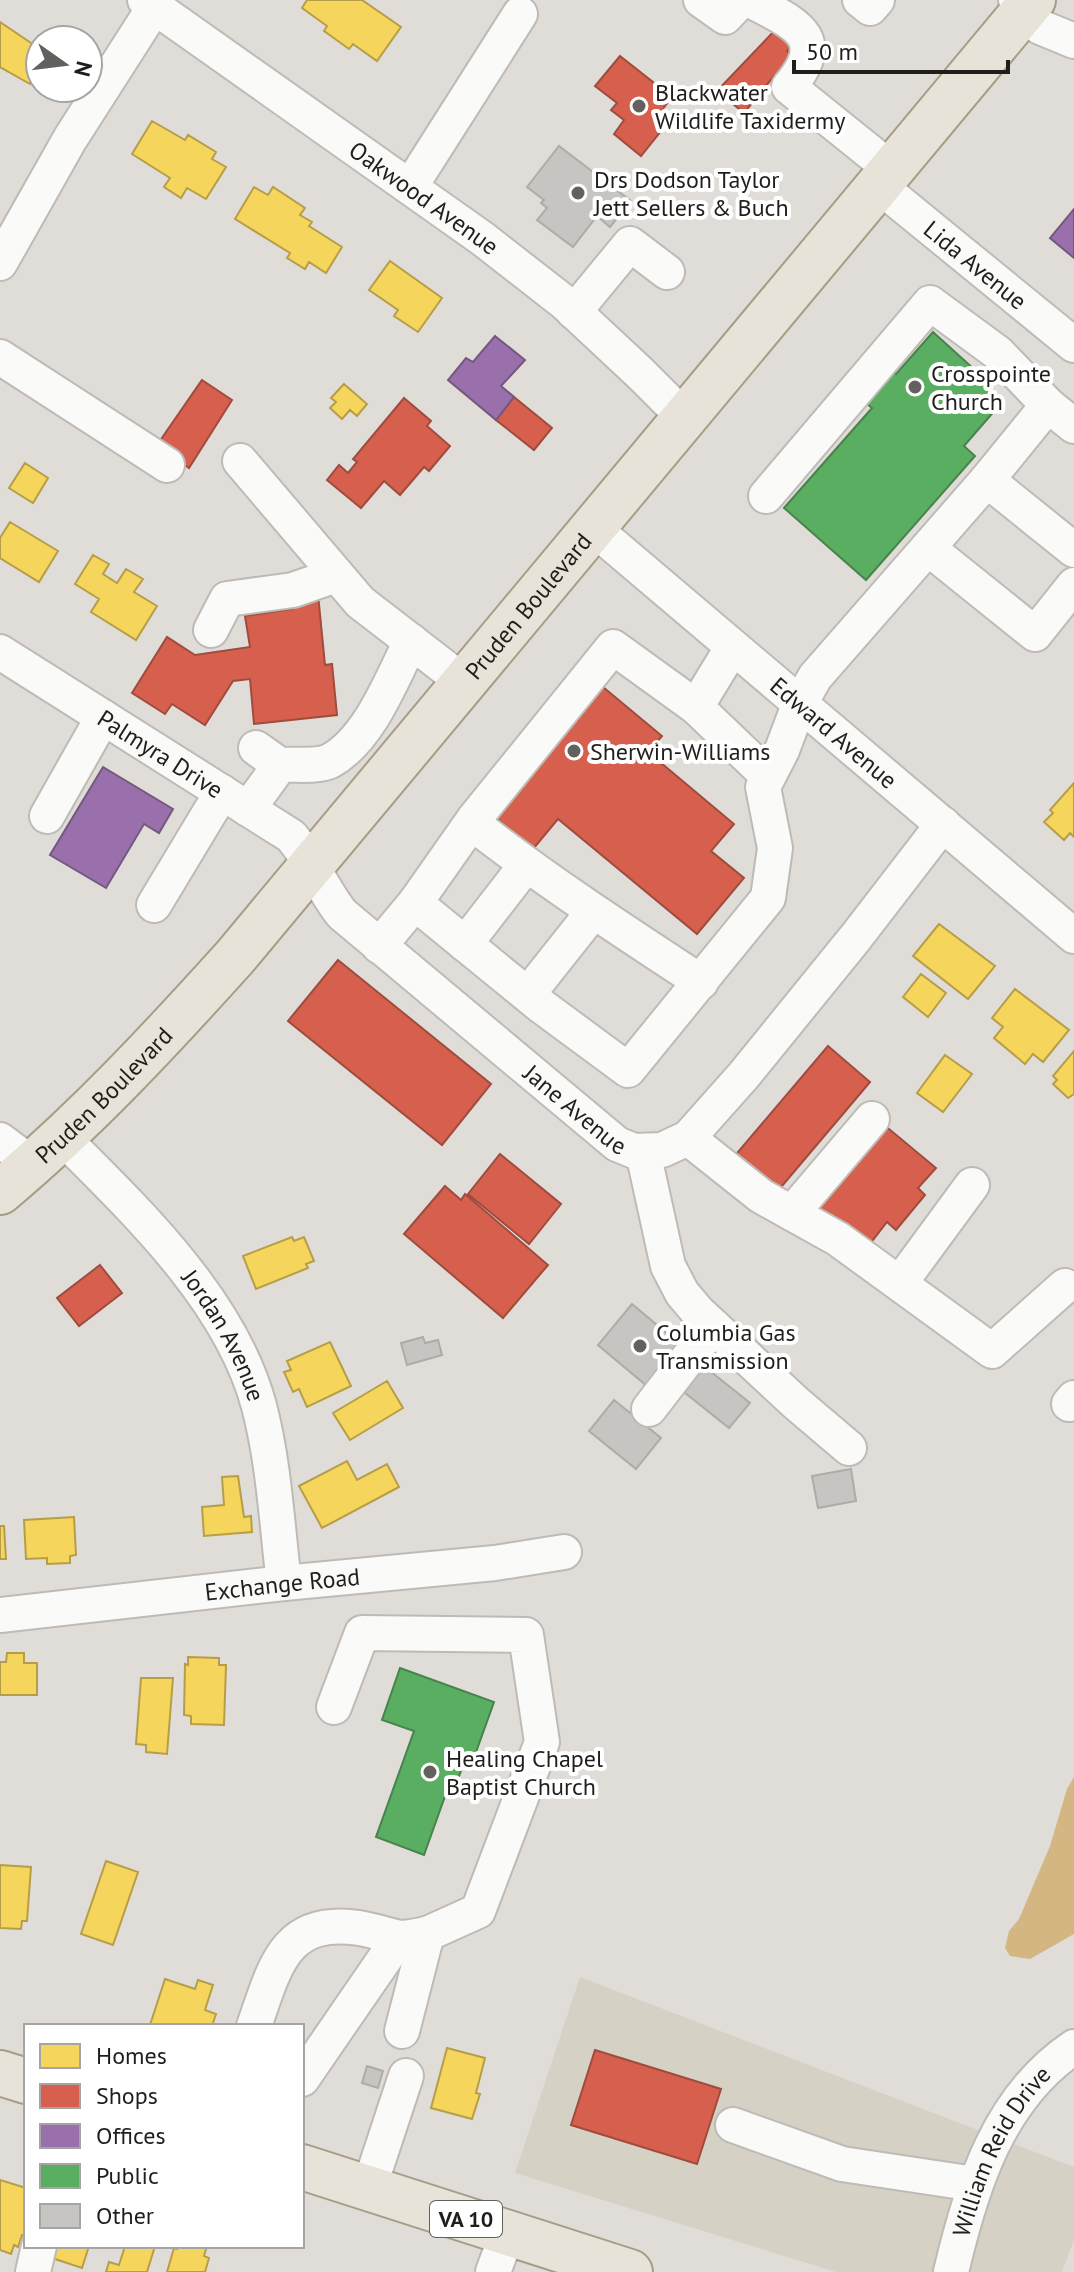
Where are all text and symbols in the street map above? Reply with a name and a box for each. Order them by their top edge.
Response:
north arrow [24,24,104,104]
scale bar [794,24,1008,74]
text: 50 m [806,36,858,67]
text: N [68,58,99,79]
place label: Blackwater Wildlife Taxidermy [655,77,845,136]
marker: Blackwater Wildlife Taxidermy [630,97,648,115]
street label: Oakwood Avenue [343,134,505,261]
place label: Drs Dodson Taylor Jett Sellers & Buch [593,164,789,223]
marker: Drs Dodson Taylor Jett Sellers & Buch [569,184,587,202]
street label: Lida Avenue [918,213,1034,316]
place label: Crosspointe Church [931,358,1051,417]
marker: Crosspointe Church [906,378,924,396]
street label: Pruden Boulevard [458,526,598,685]
street label: Edward Avenue [764,670,904,795]
street label: Palmyra Drive [92,702,229,805]
place label: Sherwin-Williams [590,736,770,767]
marker: Sherwin-Williams [565,742,583,760]
street label: Pruden Boulevard [28,1020,179,1170]
street label: Jane Avenue [517,1057,631,1162]
street label: Jordan Avenue [175,1262,272,1405]
place label: Columbia Gas Transmission [656,1317,796,1376]
marker: Columbia Gas Transmission [631,1337,649,1355]
street label: Exchange Road [203,1560,361,1607]
place label: Healing Chapel Baptist Church [446,1743,603,1802]
marker: Healing Chapel Baptist Church [421,1763,439,1781]
legend [24,2024,304,2248]
text: Homes [96,2040,167,2071]
street label: William Reid Drive [945,2059,1057,2240]
text: Shops [96,2080,158,2111]
text: Offices [96,2120,166,2151]
text: Public [96,2160,159,2191]
text: Other [96,2200,154,2231]
road number: VA 10 [430,2201,502,2237]

